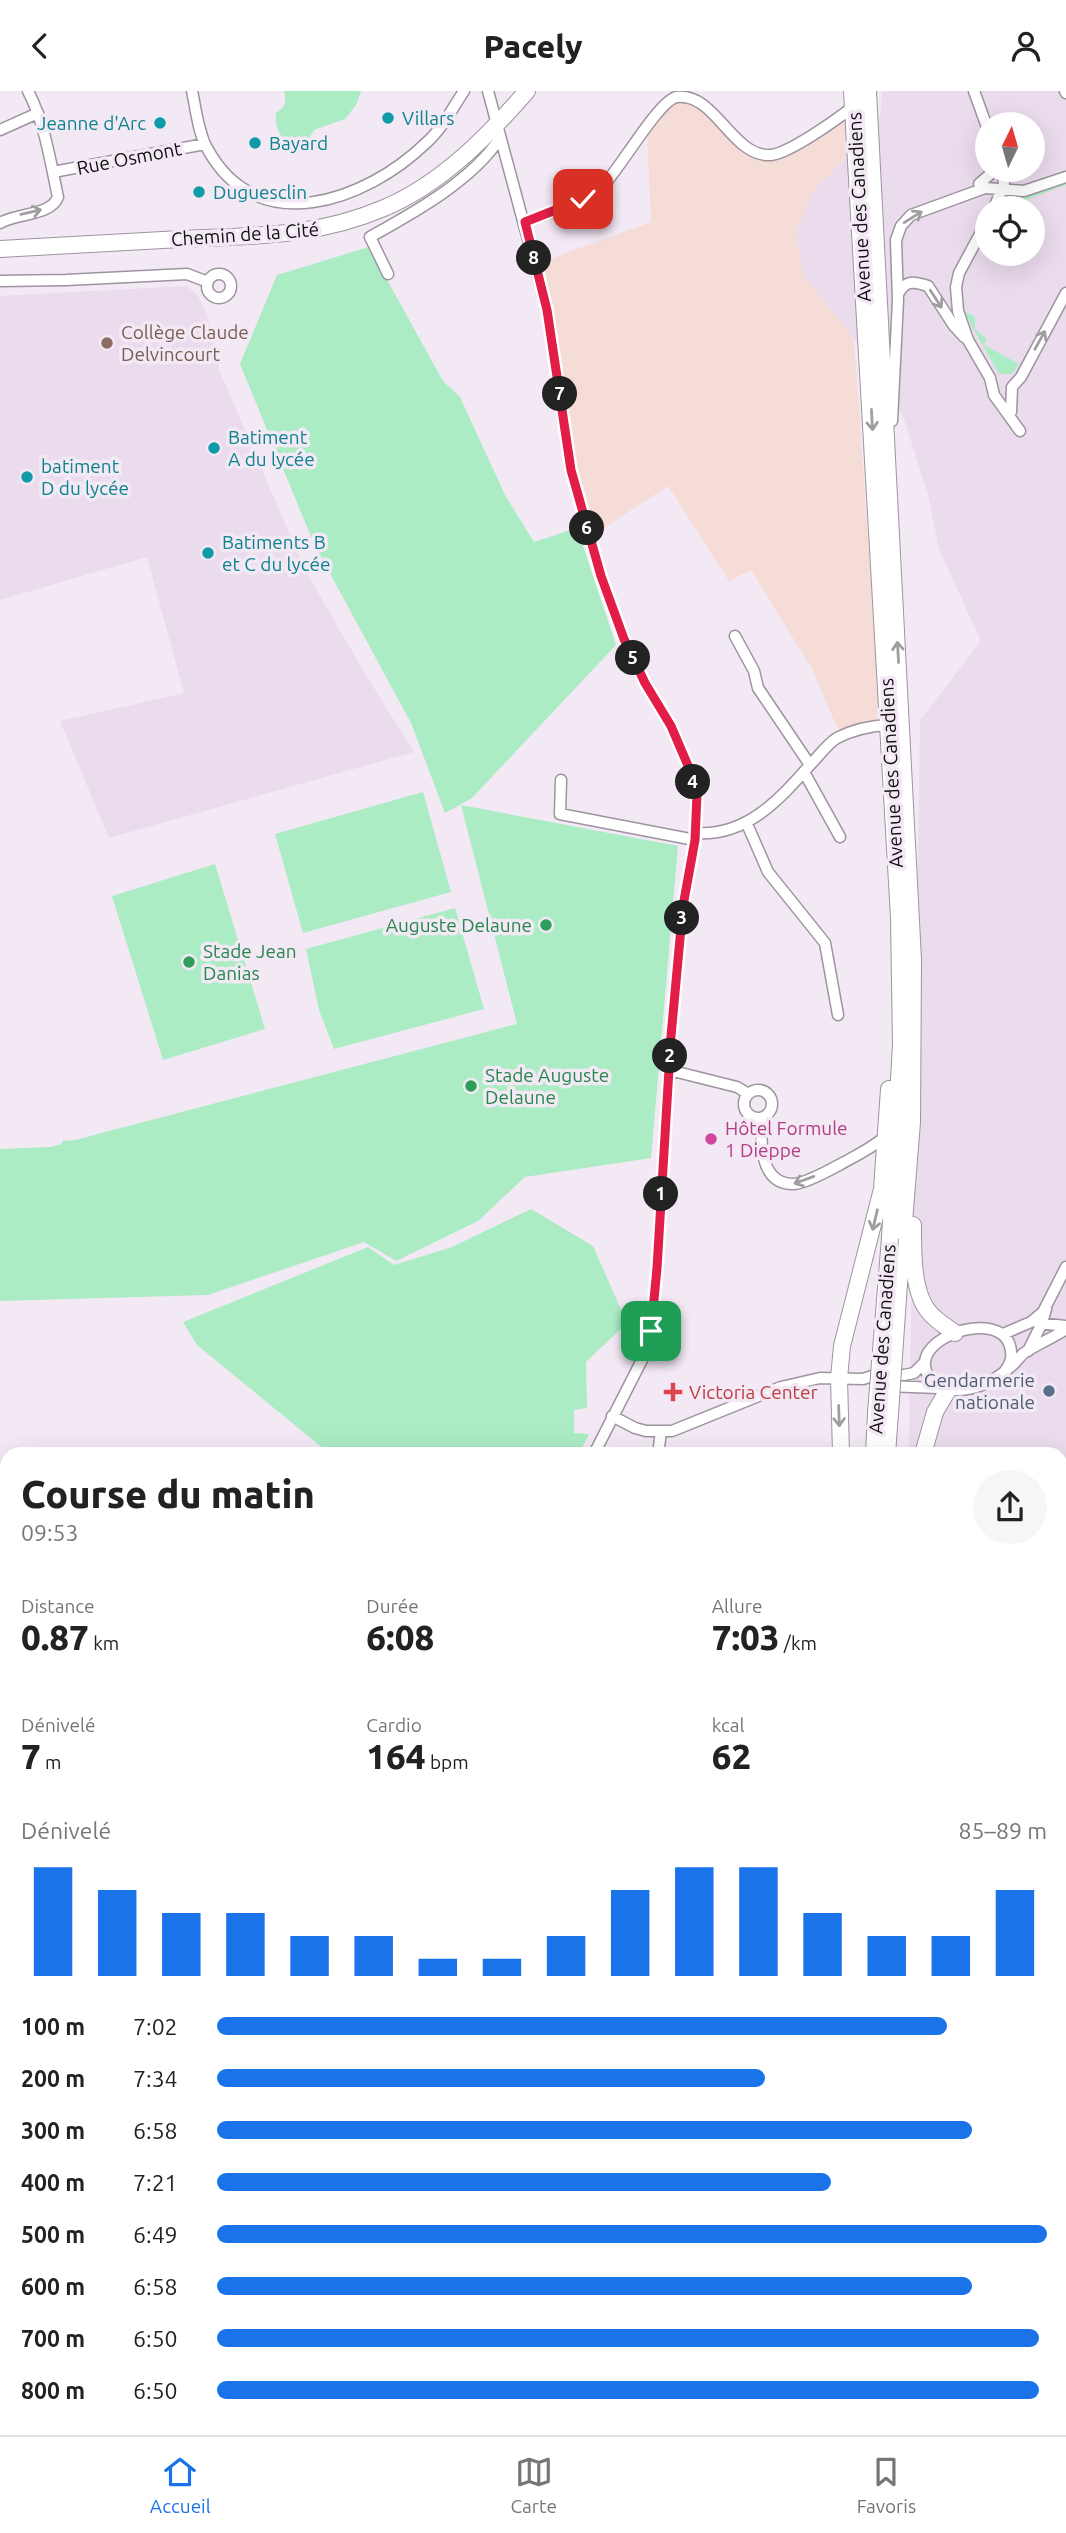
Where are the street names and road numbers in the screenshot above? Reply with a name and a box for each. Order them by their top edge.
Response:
street label: Avenue des Canadiens [843,112,875,302]
street label: Rue Osmont [75,137,184,179]
street label: Chemin de la Cité [170,218,320,250]
street label: Avenue des Canadiens [875,678,907,868]
street label: Avenue des Canadiens [864,1243,900,1435]

